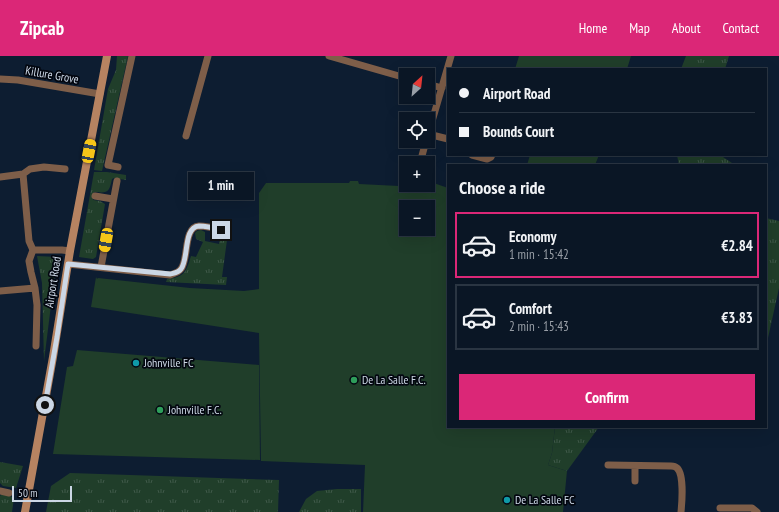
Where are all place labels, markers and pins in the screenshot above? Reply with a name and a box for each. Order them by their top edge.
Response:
place label: Johnville FC [143,355,194,370]
marker: Johnville FC [131,358,141,368]
place label: De La Salle F.C. [362,372,426,387]
marker: De La Salle F.C. [349,375,359,385]
place label: Johnville F.C. [167,402,222,417]
marker: Johnville F.C. [155,405,165,415]
place label: De La Salle FC [515,492,575,507]
marker: De La Salle FC [502,495,512,505]

